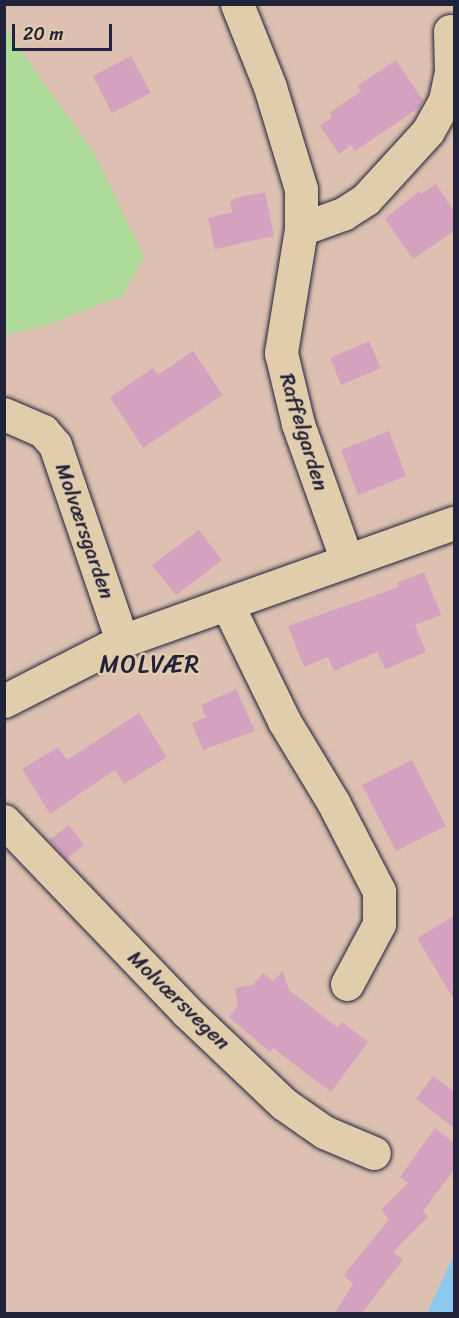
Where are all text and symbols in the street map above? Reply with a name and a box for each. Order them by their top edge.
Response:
scale bar [15,12,116,50]
text: 20 m [23,18,63,50]
street label: Raffelgarden [274,370,334,494]
street label: Molværsgarden [50,460,120,602]
district label: MOLVÆR [98,651,202,679]
street label: Molværsvegen [123,945,235,1055]

